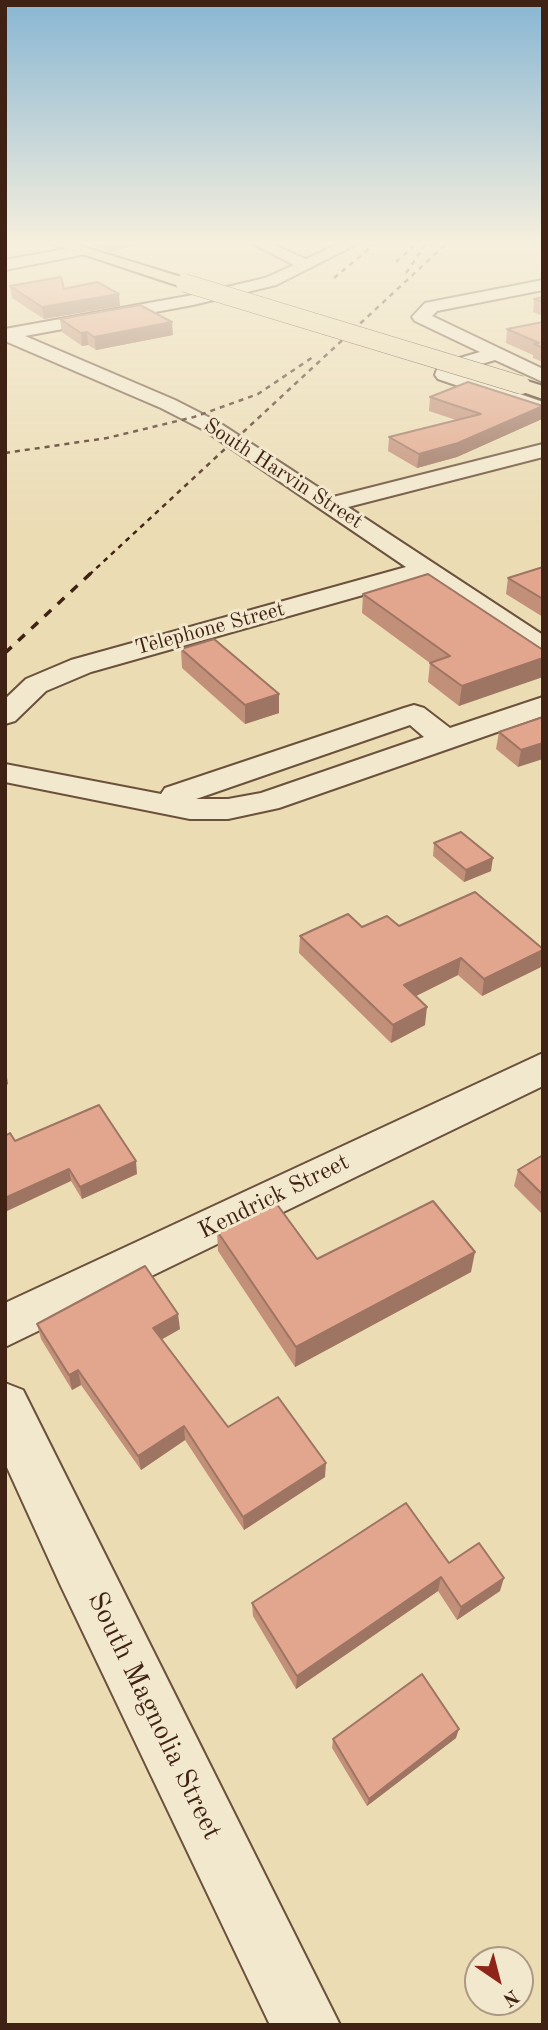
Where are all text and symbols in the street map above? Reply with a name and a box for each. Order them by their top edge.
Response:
street label: South Harvin Street [199,413,367,535]
street label: Telephone Street [132,597,288,661]
street label: Kendrick Street [194,1148,354,1246]
street label: South Magnolia Street [79,1587,229,1845]
north arrow [464,1946,534,2016]
text: N [499,1985,522,2009]

